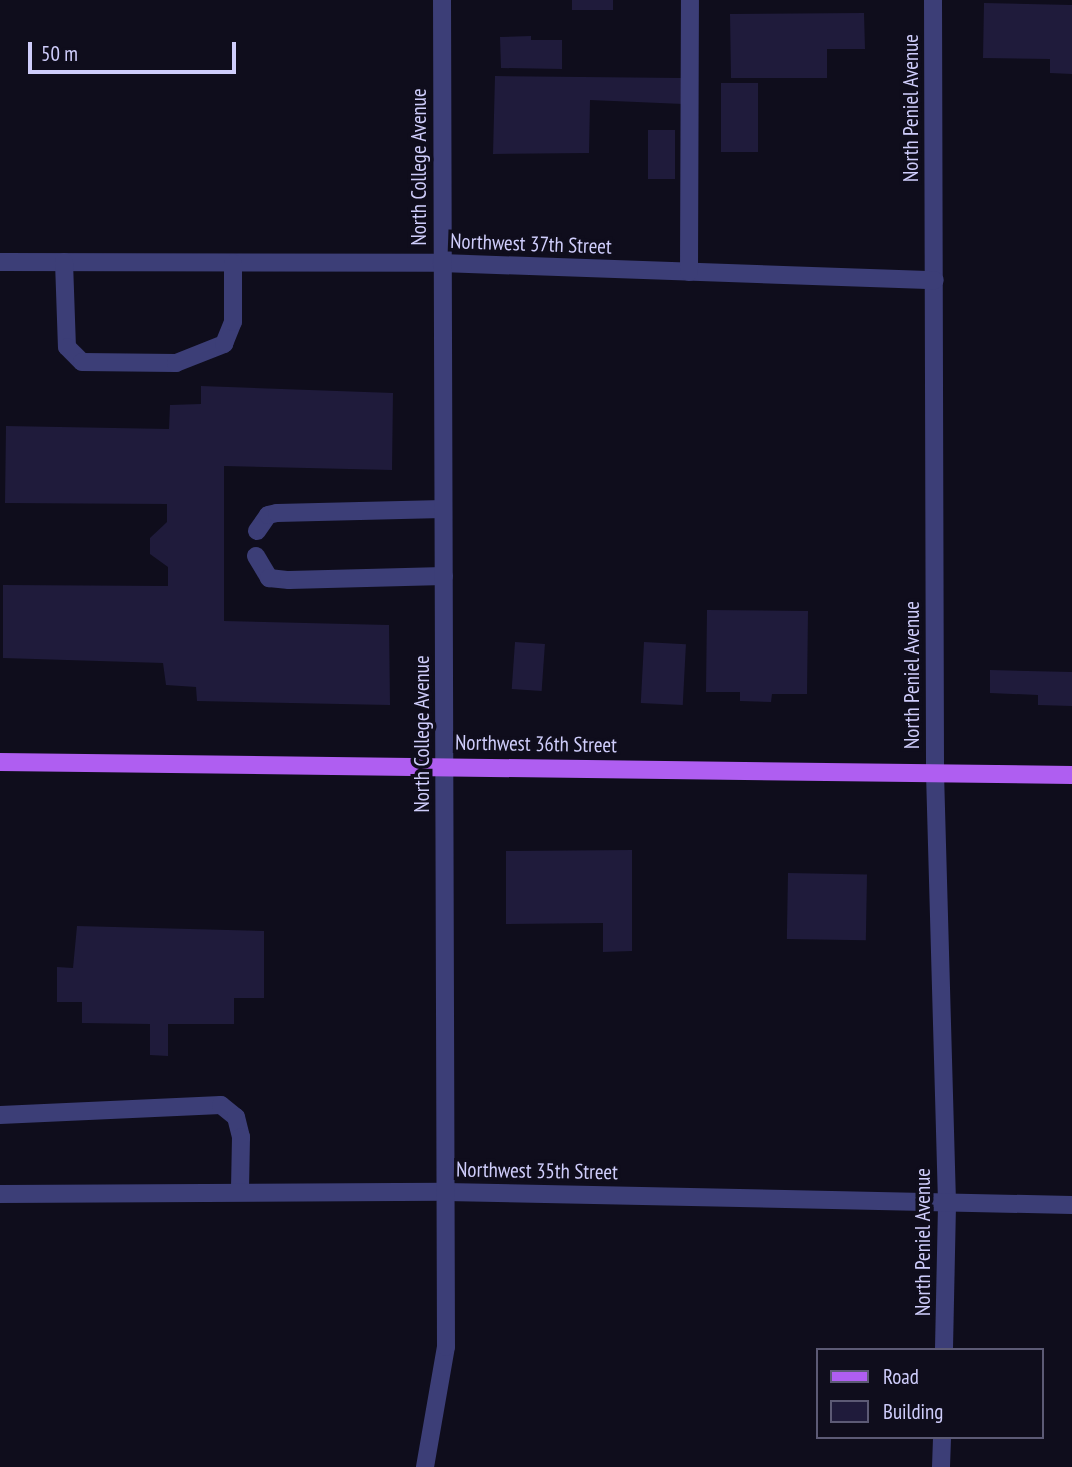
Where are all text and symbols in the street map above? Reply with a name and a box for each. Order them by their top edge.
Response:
scale bar [32,28,240,72]
street label: North Peniel Avenue [898,34,924,182]
text: 50 m [41,40,78,67]
street label: North College Avenue [406,88,432,246]
street label: Northwest 37th Street [450,229,612,259]
street label: North Peniel Avenue [899,601,925,749]
street label: North College Avenue [409,655,435,813]
street label: Northwest 36th Street [455,730,617,758]
street label: Northwest 35th Street [456,1157,618,1185]
street label: North Peniel Avenue [910,1168,936,1316]
legend [816,1348,1044,1439]
text: Road [883,1363,919,1390]
text: Building [883,1398,943,1425]

